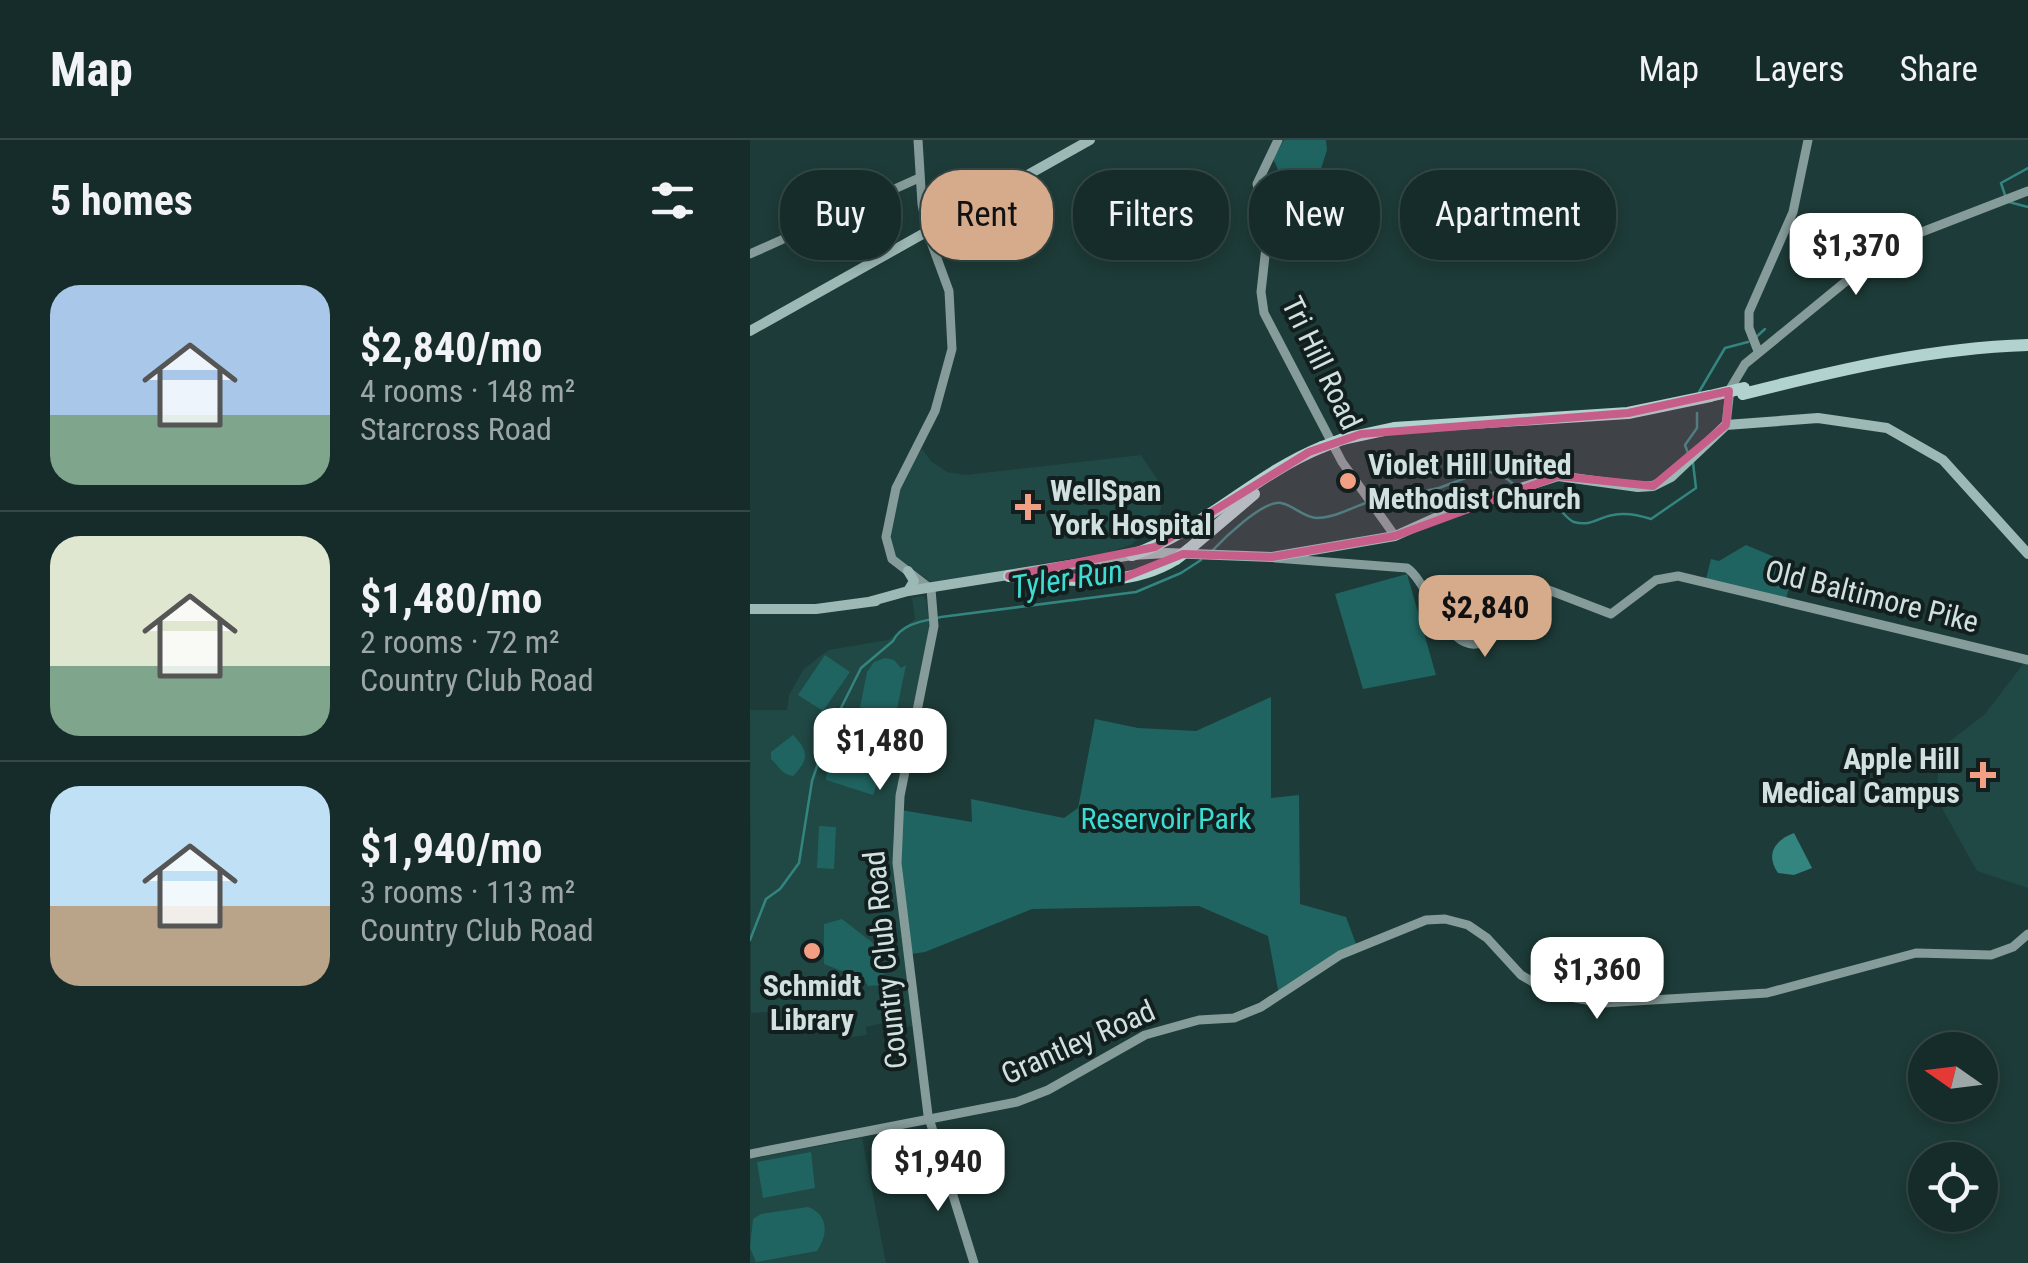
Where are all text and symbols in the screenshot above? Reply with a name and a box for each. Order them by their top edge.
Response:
text: Map [50,41,133,98]
text: Map [1638,49,1699,90]
text: Layers [1754,49,1844,90]
text: Share [1899,49,1978,90]
chip: Buy [780,170,901,260]
chip: Rent [921,170,1053,260]
chip: Filters [1073,170,1229,260]
chip: New [1249,170,1380,260]
chip: Apartment [1400,170,1616,260]
icon: filters [645,173,700,228]
text: 5 homes [50,176,193,225]
pin: $1,370 [1775,213,1937,298]
text: $1,370 [1812,226,1900,264]
street label: Tri Hill Road [1275,291,1369,435]
text: $2,840/mo [360,323,542,372]
icon: home [130,325,250,445]
text: 4 rooms · 148 m² [360,372,575,410]
text: Starcross Road [360,410,552,448]
place label: Violet Hill United Methodist Church [1368,447,1581,516]
marker: Violet Hill United Methodist Church [1337,470,1359,492]
place label: WellSpan York Hospital [1050,473,1212,542]
marker: WellSpan York Hospital [1015,494,1041,520]
water label: Tyler Run [1008,551,1126,607]
street label: Old Baltimore Pike [1762,553,1982,639]
text: $1,480/mo [360,574,542,623]
pin: $2,840 [1404,575,1566,660]
icon: home [130,576,250,696]
text: $2,840 [1441,588,1529,626]
text: 2 rooms · 72 m² [360,623,559,661]
text: Country Club Road [360,661,594,699]
pin: $1,480 [799,708,961,793]
text: $1,480 [836,721,924,759]
place label: Apple Hill Medical Campus [1761,741,1960,810]
marker: Apple Hill Medical Campus [1970,762,1996,788]
park label: Reservoir Park [1080,801,1252,836]
text: $1,940/mo [360,824,542,873]
icon: home [130,826,250,946]
street label: Country Club Road [856,849,914,1071]
text: 3 rooms · 113 m² [360,873,575,911]
text: Country Club Road [360,911,594,949]
pin: $1,360 [1516,937,1678,1022]
marker: Schmidt Library [801,940,823,962]
text: $1,360 [1553,950,1641,988]
place label: Schmidt Library [763,968,861,1037]
street label: Grantley Road [996,993,1160,1091]
north arrow [1908,1032,1998,1122]
map controls [1908,1032,1998,1232]
pin: $1,940 [857,1129,1019,1214]
text: $1,940 [894,1142,982,1180]
button: locate [1908,1142,1998,1232]

